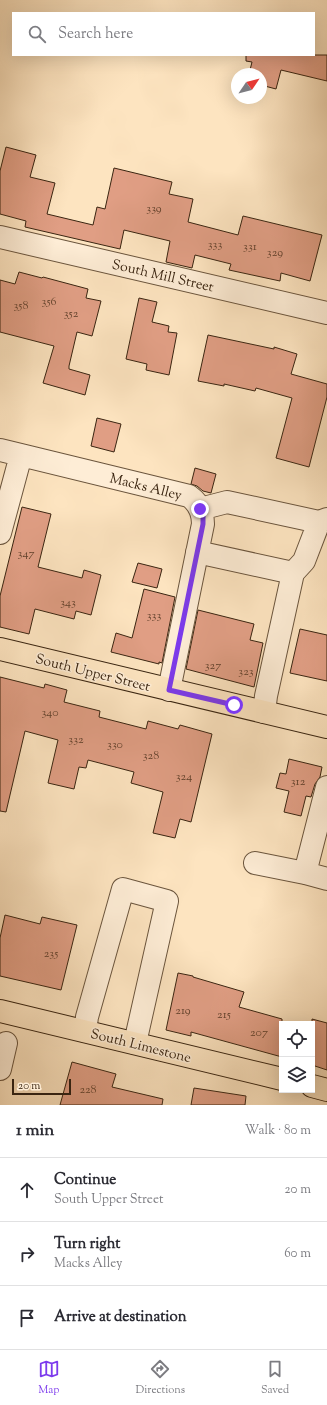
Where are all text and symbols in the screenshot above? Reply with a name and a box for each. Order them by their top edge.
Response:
search box [12,12,315,56]
icon: search [26,23,48,45]
text: Search here [58,24,133,45]
north arrow [231,68,267,104]
house number: 339 [146,200,162,218]
house number: 333 [208,236,222,254]
house number: 331 [243,238,257,256]
house number: 329 [267,244,283,262]
street label: South Mill Street [110,256,216,298]
house number: 356 [42,293,56,311]
house number: 358 [14,297,28,315]
house number: 352 [64,305,79,323]
street label: Macks Alley [107,469,184,507]
route end [191,500,209,518]
house number: 347 [18,545,34,563]
house number: 343 [60,594,76,612]
house number: 333 [147,607,161,625]
street label: South Upper Street [33,650,152,698]
house number: 327 [205,657,221,675]
house number: 323 [238,663,254,681]
route start [225,696,243,714]
house number: 340 [41,704,59,722]
house number: 332 [68,731,84,749]
house number: 330 [107,736,123,754]
house number: 328 [143,747,159,765]
house number: 324 [176,768,192,786]
house number: 312 [291,773,306,791]
house number: 235 [44,945,58,963]
house number: 219 [175,1002,191,1020]
house number: 215 [217,1006,231,1024]
map controls [279,1021,315,1093]
button: locate [279,1021,315,1057]
house number: 207 [250,1024,268,1042]
street label: South Limestone [88,1025,193,1069]
button: layers [279,1057,315,1093]
scale bar [12,1077,71,1096]
text: 20 m [18,1078,40,1094]
house number: 228 [79,1081,97,1099]
text: 1 min [16,1119,54,1143]
text: Walk · 80 m [245,1122,311,1140]
text: Continue [54,1170,116,1191]
icon: ahead [16,1179,38,1201]
text: 20 m [285,1181,311,1199]
text: South Upper Street [54,1191,163,1209]
text: Turn right [54,1234,120,1255]
icon: right [16,1243,38,1265]
text: 60 m [284,1245,311,1263]
text: Macks Alley [54,1255,123,1273]
icon: arrive [16,1307,38,1329]
text: Arrive at destination [54,1307,187,1328]
tab: Map [38,1358,60,1398]
tab: Directions [136,1358,185,1398]
tab: Saved [261,1358,289,1398]

